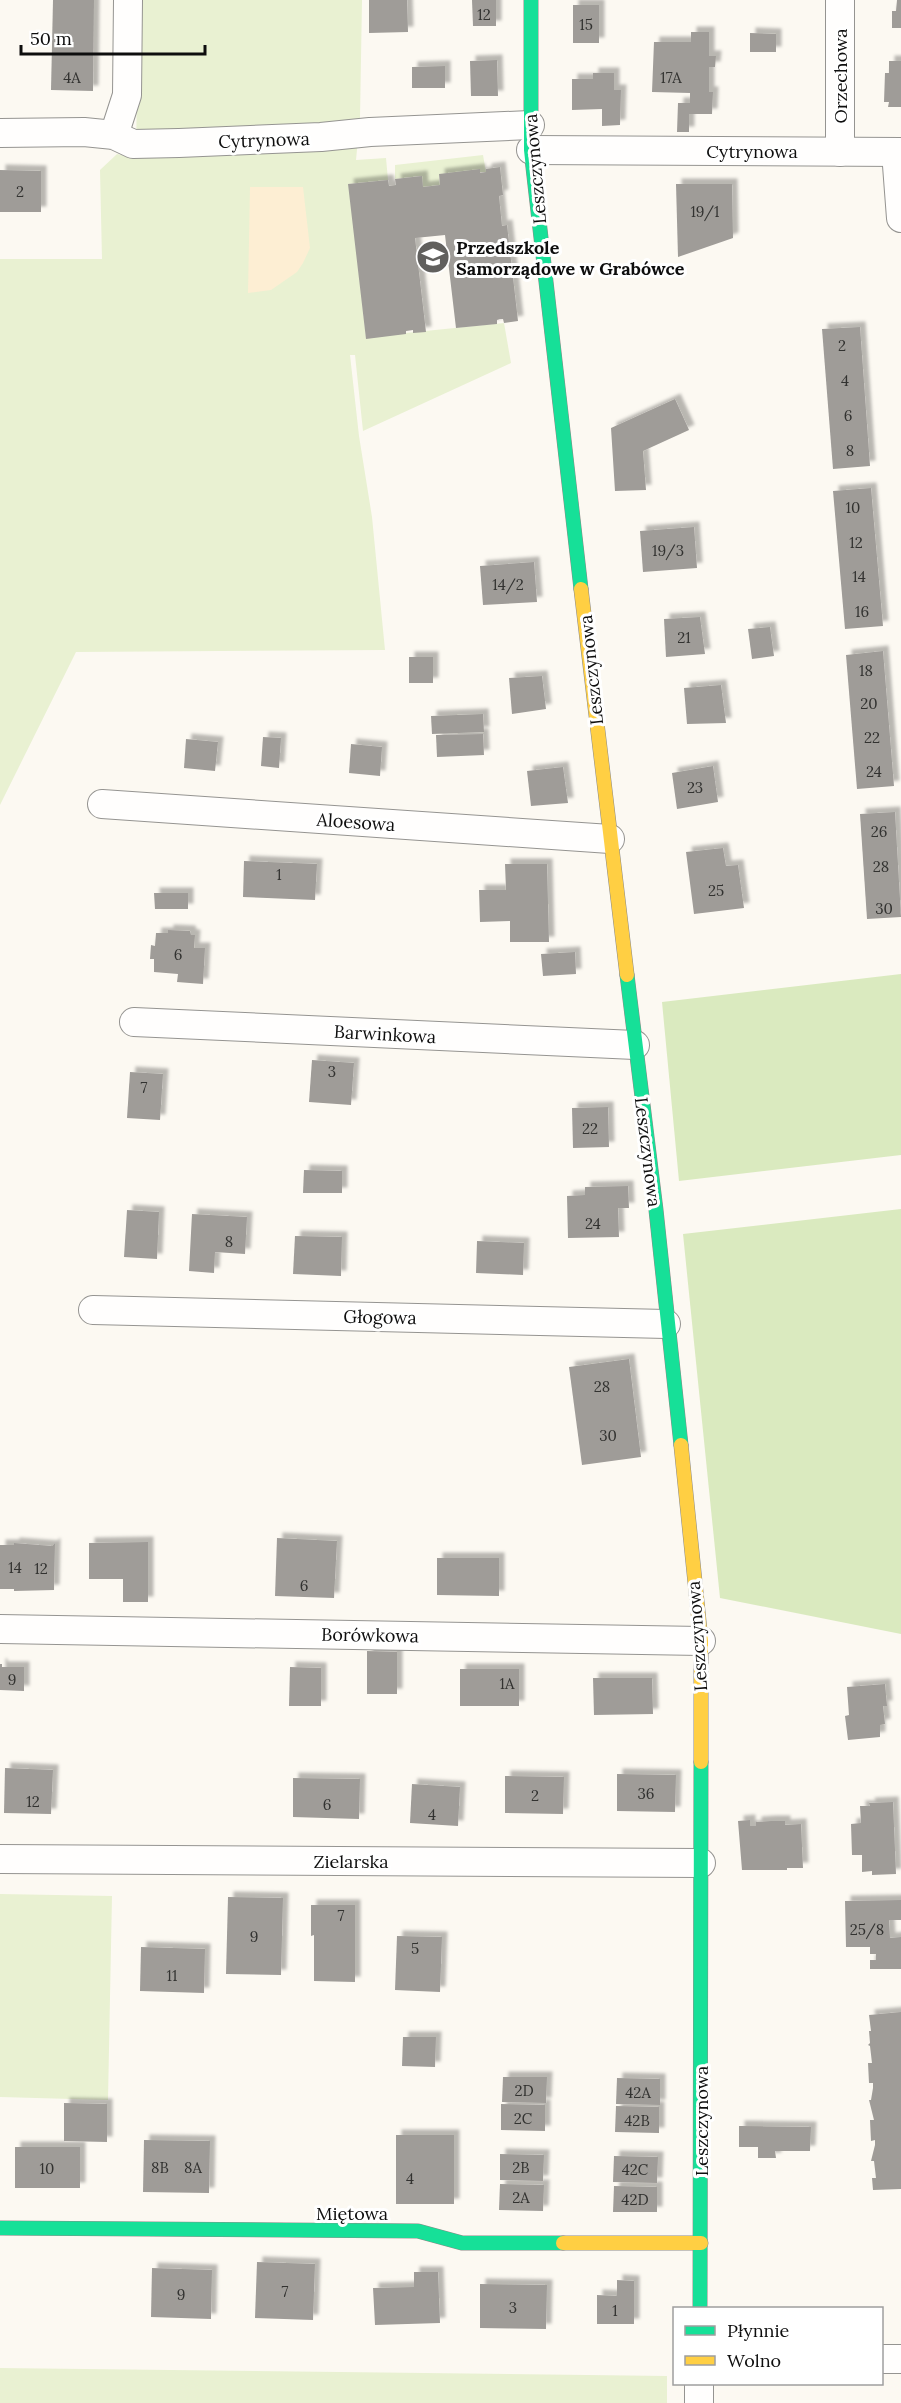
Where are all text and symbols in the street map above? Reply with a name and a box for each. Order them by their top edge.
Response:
house number: 12 [477,5,491,24]
house number: 15 [579,15,593,34]
scale bar [21,18,206,56]
text: 50 m [30,27,72,50]
street label: Orzechowa [829,28,852,124]
house number: 4A [63,68,81,87]
house number: 17A [660,68,682,87]
street label: Leszczynowa [519,113,551,225]
street label: Cytrynowa [218,127,310,153]
street label: Cytrynowa [706,140,798,163]
house number: 2 [16,182,24,201]
house number: 19/1 [690,202,720,222]
place label: Przedszkole Samorządowe w Grabówce [456,236,685,280]
school or university icon: Przedszkole Samorządowe w Grabówce [415,239,451,275]
house number: 2 [838,336,846,355]
house number: 4 [841,371,849,390]
house number: 6 [844,406,852,425]
house number: 8 [846,441,854,460]
house number: 10 [846,498,860,517]
house number: 12 [849,533,863,552]
house number: 19/3 [652,541,684,561]
house number: 14 [852,567,866,586]
house number: 14/2 [492,575,524,595]
house number: 16 [855,602,869,621]
street label: Leszczynowa [574,614,608,726]
house number: 21 [677,628,691,647]
house number: 18 [859,661,873,680]
house number: 20 [860,694,878,713]
house number: 22 [864,728,880,747]
house number: 24 [866,762,882,781]
house number: 23 [687,778,703,797]
street label: Aloesowa [315,808,396,836]
house number: 26 [871,822,887,841]
house number: 28 [873,857,889,876]
house number: 1 [276,865,282,884]
house number: 25 [708,881,724,900]
house number: 30 [875,899,893,918]
house number: 6 [174,945,182,964]
street label: Barwinkowa [333,1020,437,1048]
house number: 3 [328,1062,336,1081]
house number: 7 [141,1078,148,1097]
street label: Leszczynowa [630,1096,666,1208]
house number: 22 [582,1119,598,1138]
house number: 24 [585,1214,601,1233]
house number: 8 [225,1232,233,1251]
street label: Głogowa [343,1305,417,1329]
house number: 28 [594,1377,610,1396]
house number: 30 [599,1426,617,1445]
house number: 14 [8,1558,22,1577]
house number: 12 [34,1559,48,1578]
house number: 6 [300,1576,308,1595]
street label: Leszczynowa [682,1580,712,1692]
street label: Borówkowa [321,1623,419,1647]
house number: 9 [8,1670,16,1689]
house number: 1A [499,1674,515,1693]
house number: 36 [637,1784,655,1803]
house number: 2 [531,1786,539,1805]
house number: 12 [26,1792,40,1811]
house number: 6 [323,1795,331,1814]
house number: 4 [428,1805,436,1824]
street label: Zielarska [314,1850,388,1873]
house number: 7 [338,1906,345,1925]
house number: 25/8 [850,1920,884,1940]
house number: 9 [250,1927,258,1946]
house number: 5 [411,1939,419,1958]
house number: 11 [167,1966,177,1985]
street label: Leszczynowa [690,2066,713,2176]
house number: 2D [514,2081,534,2100]
house number: 42A [625,2083,651,2102]
house number: 2C [514,2109,533,2128]
house number: 42B [624,2111,650,2130]
house number: 8B [151,2158,169,2177]
house number: 8A [184,2158,203,2177]
house number: 2B [512,2158,530,2177]
house number: 10 [40,2159,54,2178]
house number: 42C [622,2160,649,2179]
house number: 4 [406,2169,414,2188]
house number: 2A [512,2188,530,2207]
house number: 42D [621,2190,649,2209]
street label: Miętowa [316,2202,388,2225]
house number: 7 [282,2282,289,2301]
house number: 9 [177,2285,185,2304]
house number: 3 [509,2298,517,2317]
house number: 1 [612,2301,618,2320]
legend [673,2307,883,2385]
text: Płynnie [727,2319,790,2342]
text: Wolno [727,2349,781,2372]

